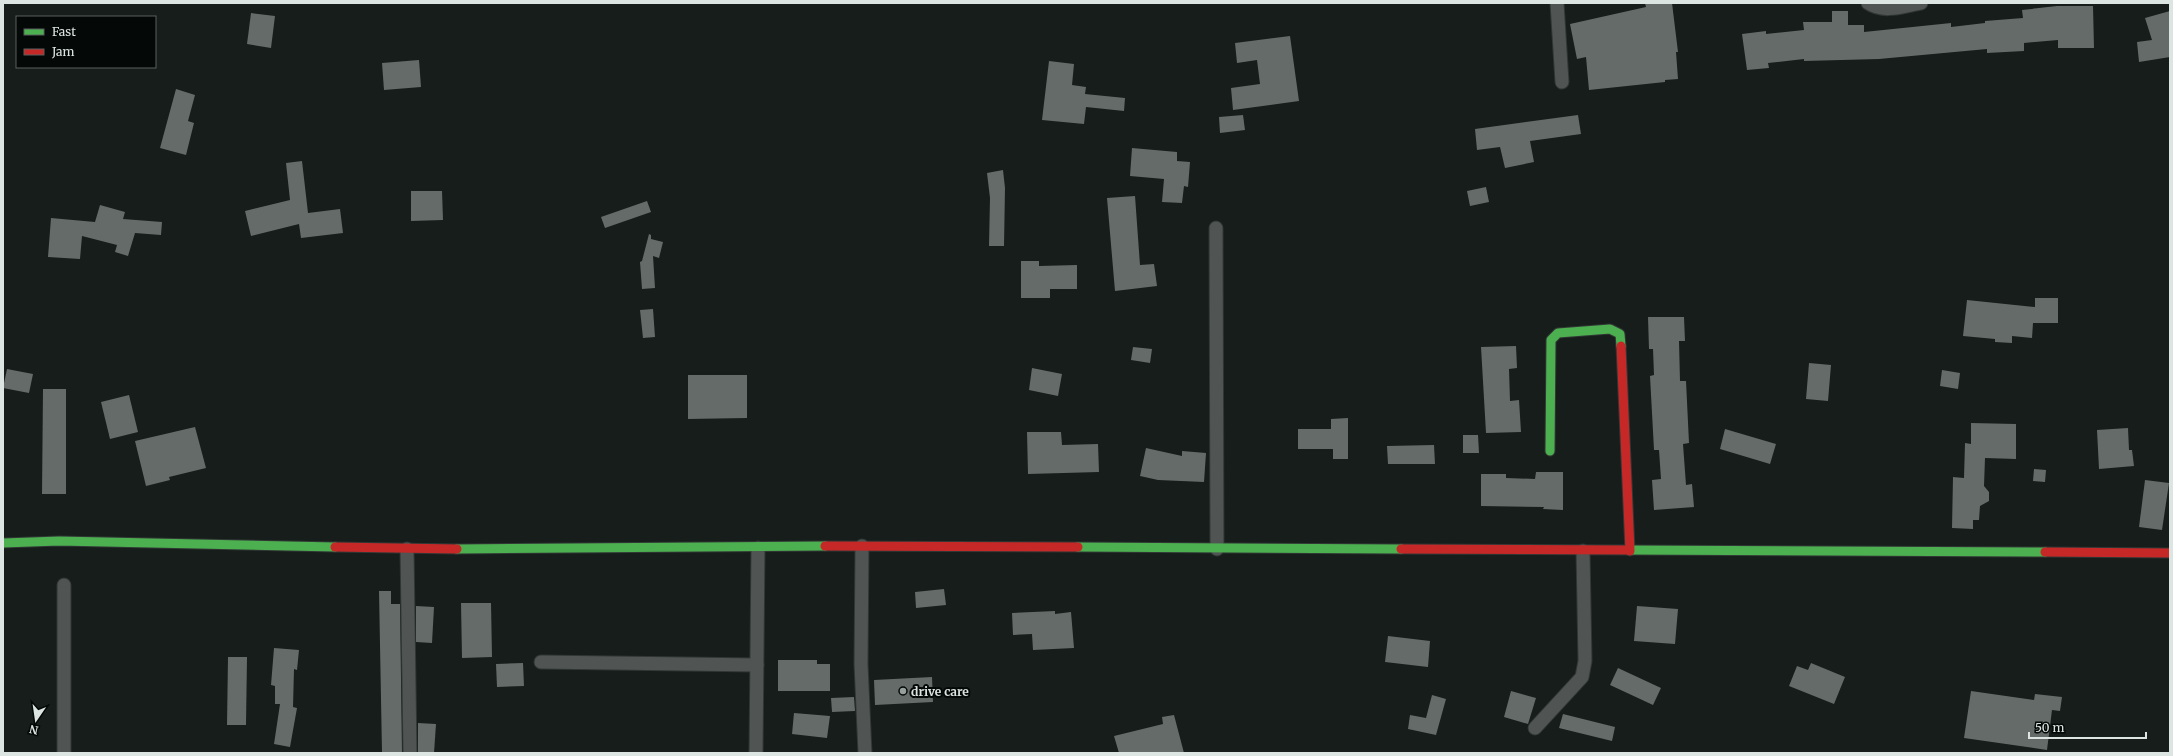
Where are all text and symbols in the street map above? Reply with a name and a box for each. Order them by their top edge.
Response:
legend [16,16,156,68]
text: Fast [52,24,76,39]
text: Jam [51,44,75,59]
place label: drive care [911,684,969,699]
marker: drive care [898,686,908,696]
north arrow [16,700,56,740]
scale bar [2029,714,2146,740]
text: 50 m [2035,720,2064,735]
text: N [28,722,40,738]

